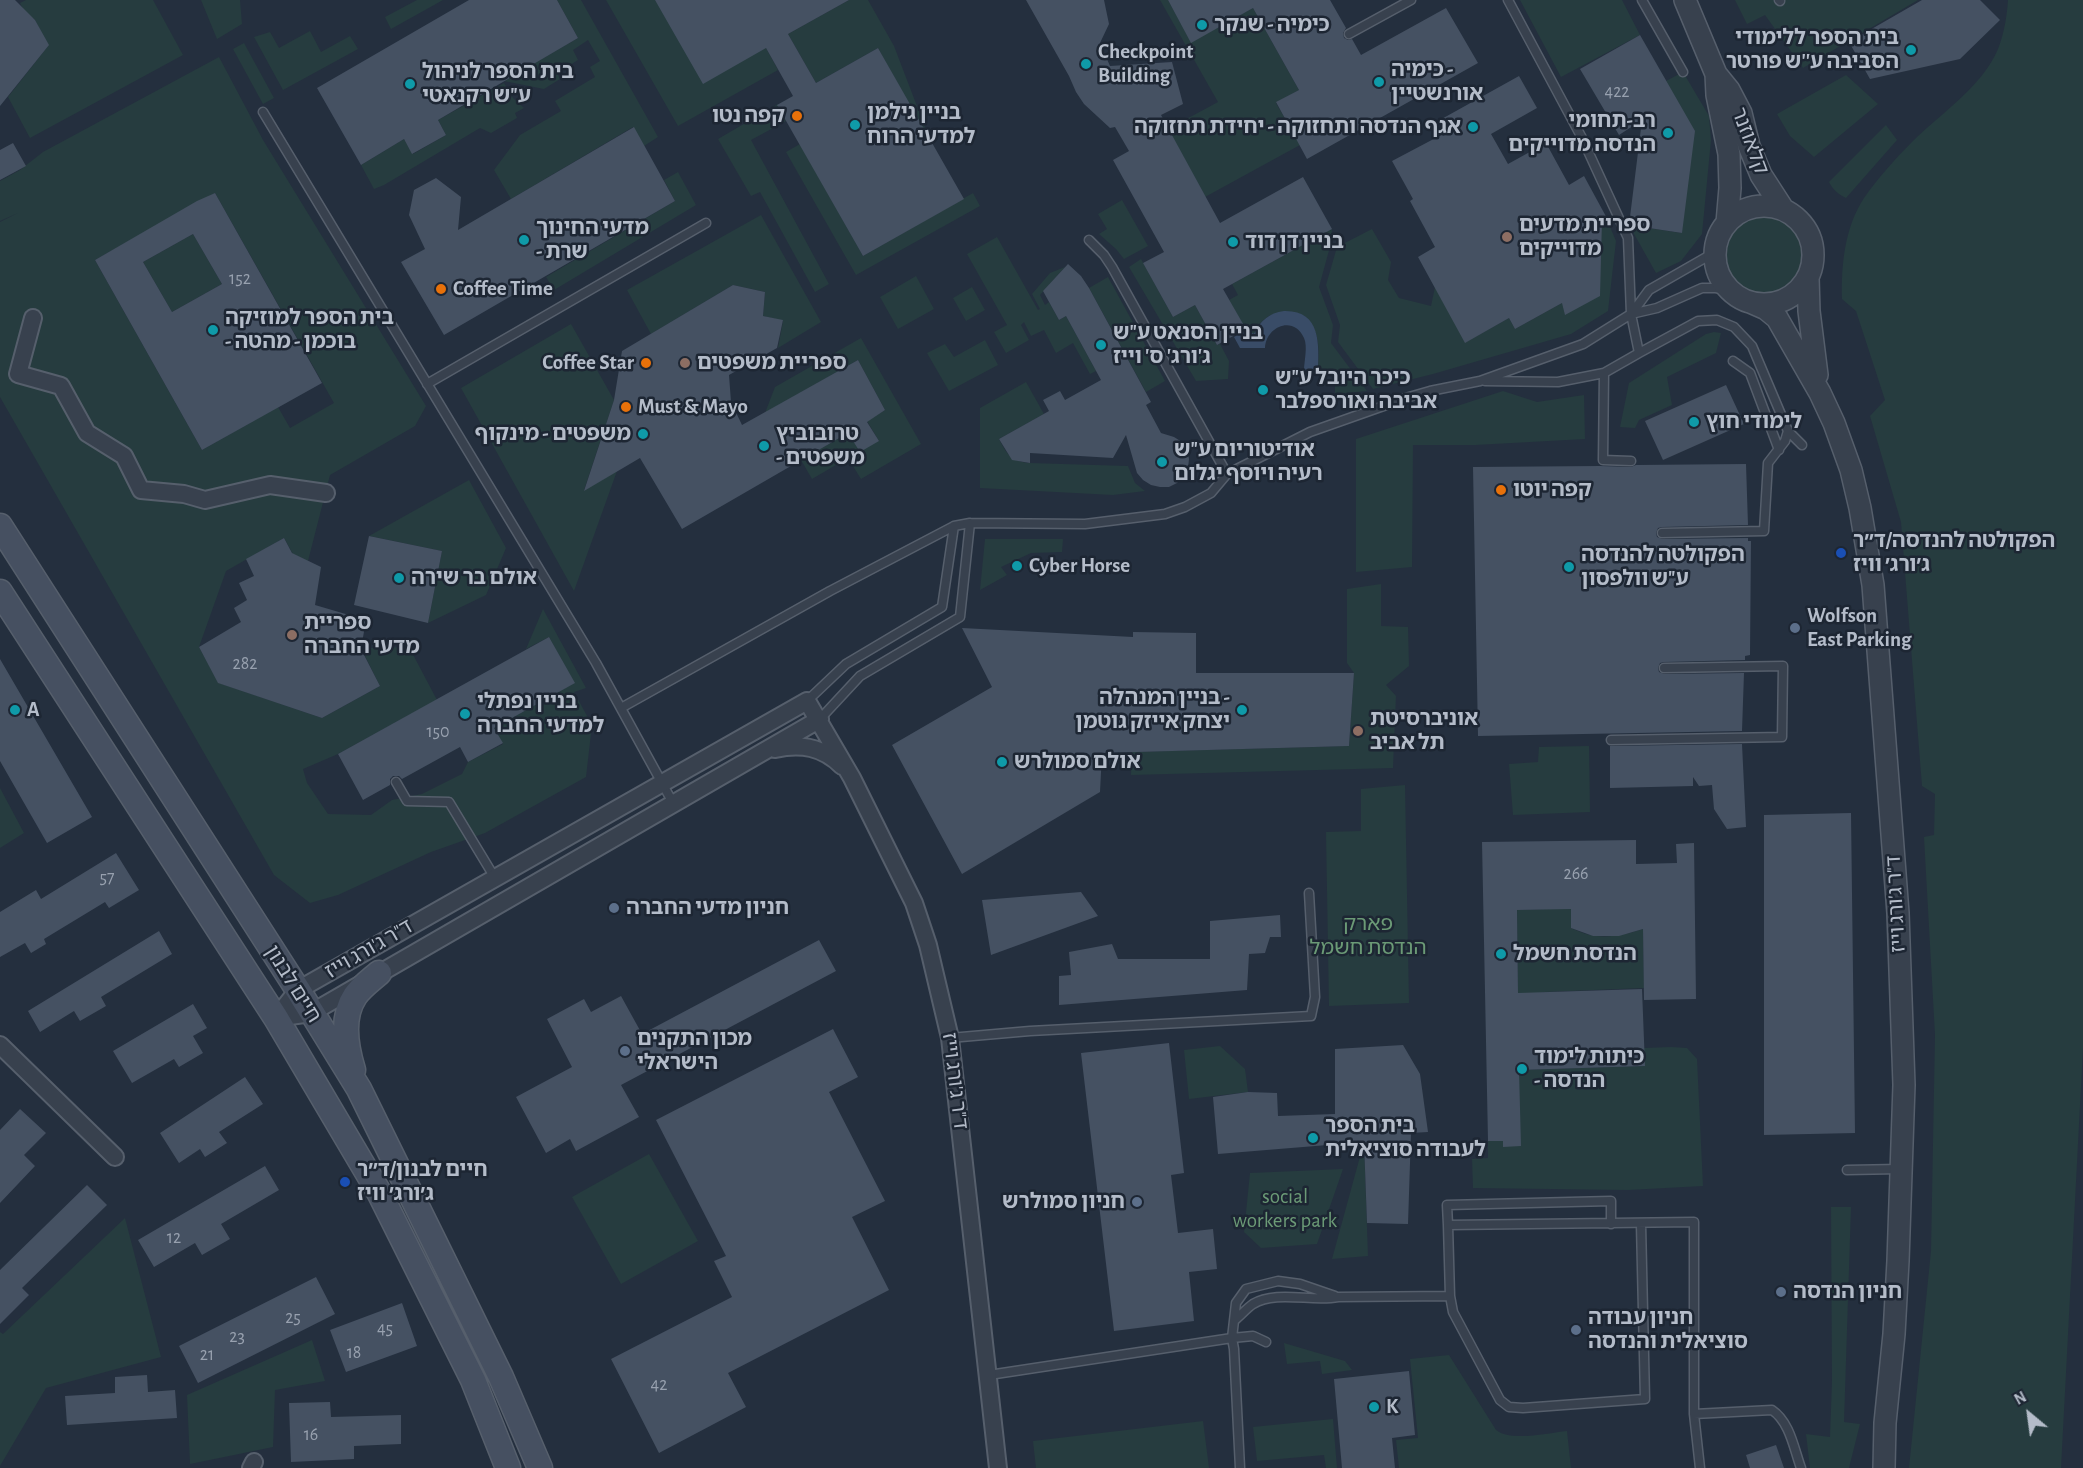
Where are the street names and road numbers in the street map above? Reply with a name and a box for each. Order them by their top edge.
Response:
street label: קלאוזנר [1726,104,1774,178]
street label: ד"ר ג'ורג וייז [1881,855,1911,953]
street label: ד"ר ג'ורג וייז [321,914,417,984]
street label: חיים לבנון [259,941,327,1027]
street label: ד"ר ג'ורג וייז [937,1031,973,1131]

